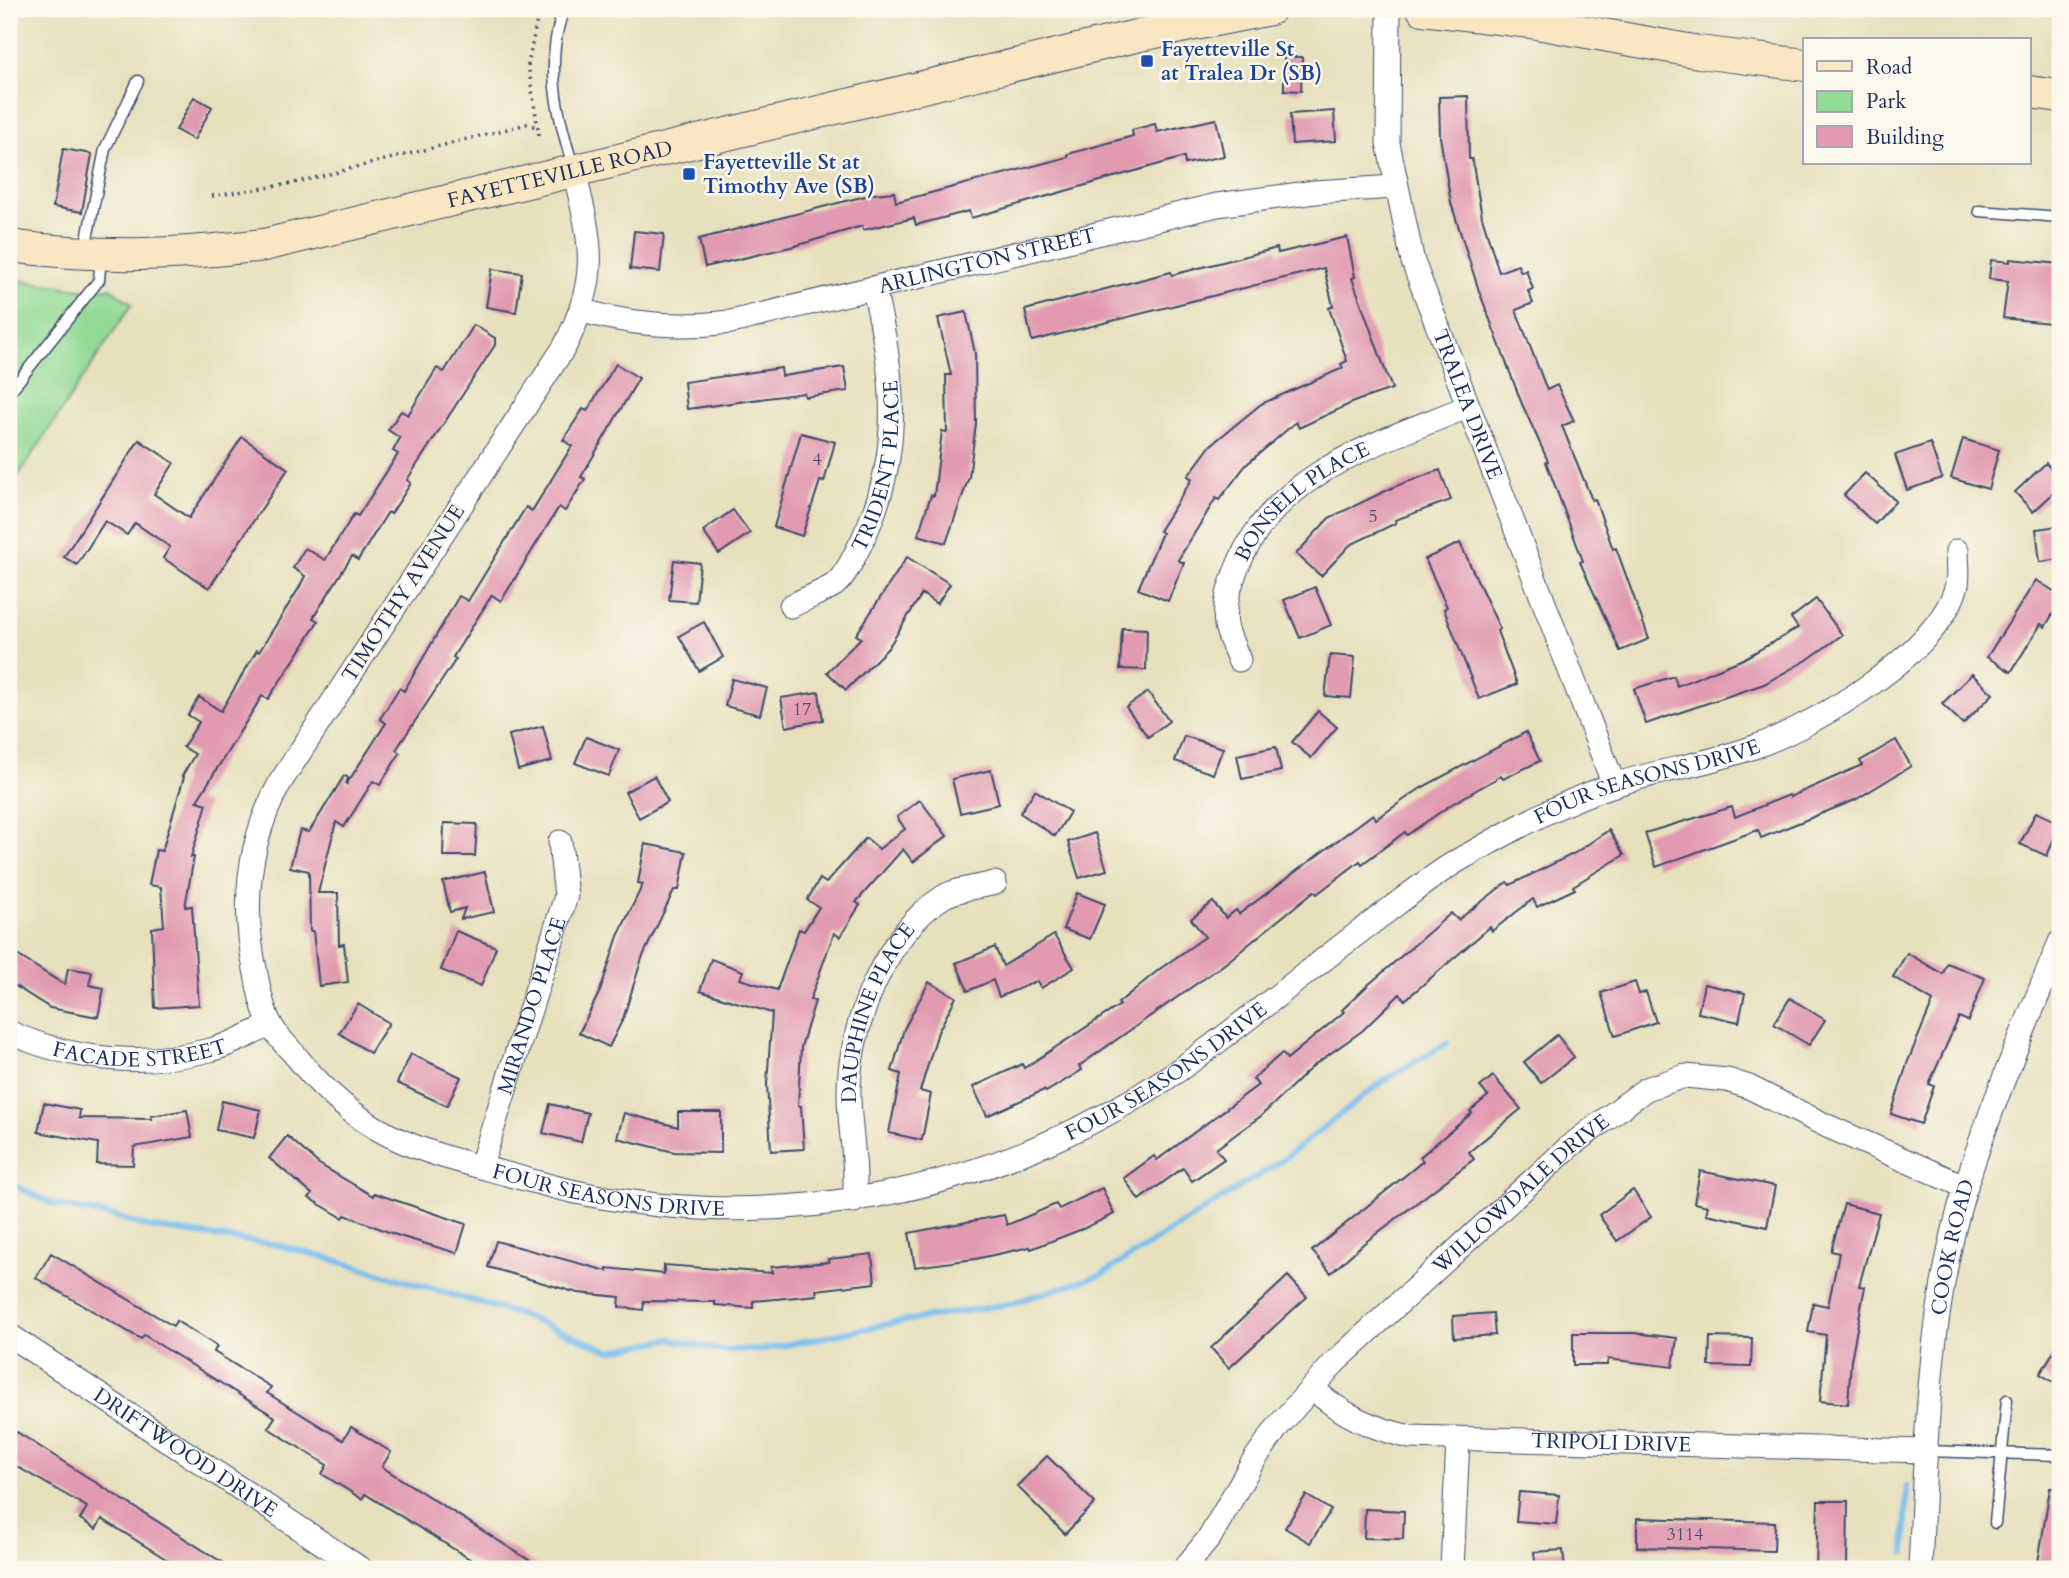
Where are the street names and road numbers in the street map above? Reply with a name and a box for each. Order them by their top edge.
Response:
street label: FAYETTEVILLE ROAD [444,134,676,216]
street label: ARLINGTON STREET [876,221,1099,301]
street label: TRALEA DRIVE [1425,325,1509,484]
street label: TRIDENT PLACE [845,379,907,557]
street label: BONSELL PLACE [1228,435,1374,566]
street label: TIMOTHY AVENUE [335,499,472,688]
street label: FOUR SEASONS DRIVE [1529,732,1764,832]
street label: MIRANDO PLACE [490,914,573,1098]
street label: DAUPHINE PLACE [835,917,922,1103]
street label: FOUR SEASONS DRIVE [1060,995,1273,1148]
street label: FACADE STREET [50,1032,231,1074]
street label: WILLOWDALE DRIVE [1426,1108,1615,1281]
street label: FOUR SEASONS DRIVE [489,1157,726,1224]
street label: COOK ROAD [1924,1176,1982,1317]
street label: DRIFTWOOD DRIVE [87,1381,283,1525]
street label: TRIPOLI DRIVE [1530,1426,1692,1460]

